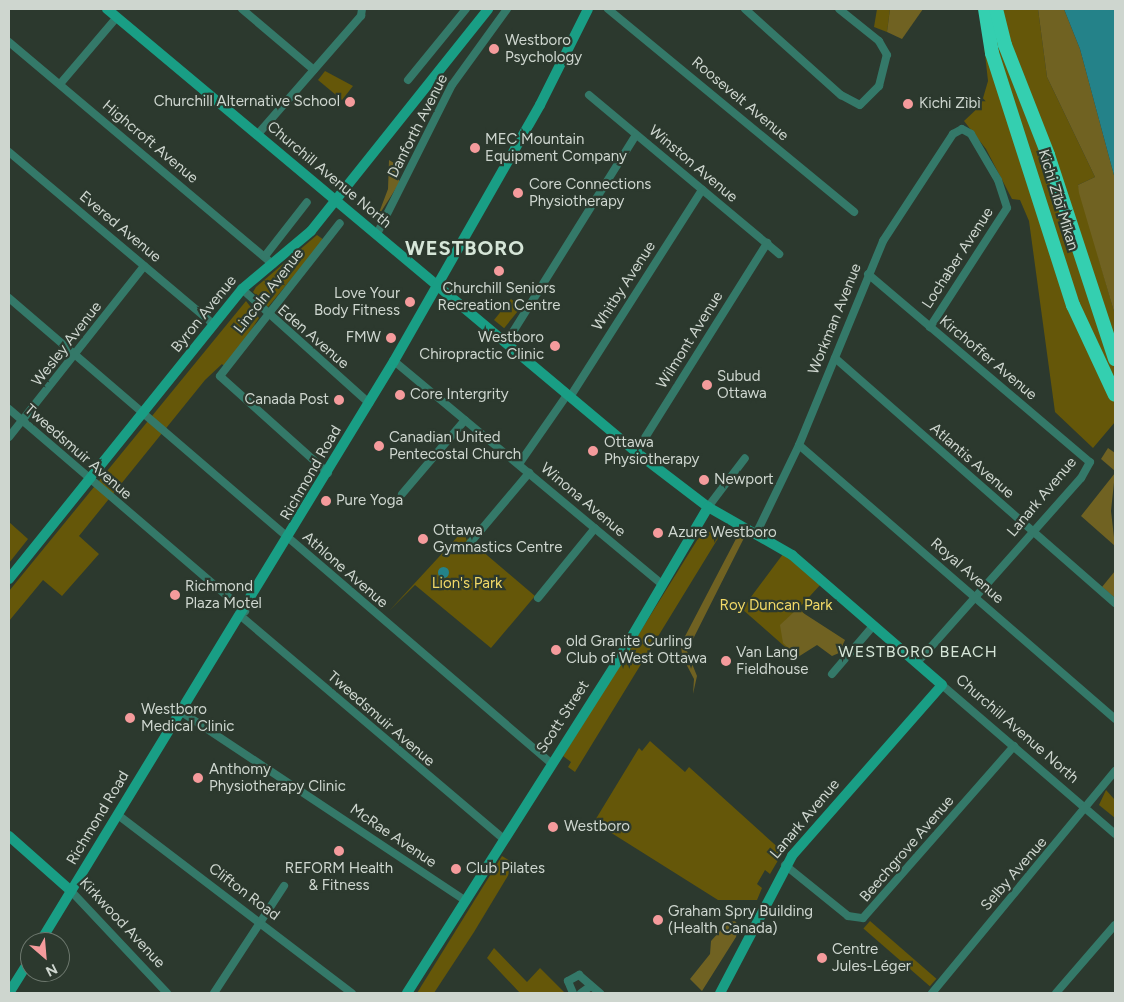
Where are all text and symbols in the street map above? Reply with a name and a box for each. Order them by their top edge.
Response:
place label: Westboro Psychology [505,31,582,66]
marker: Westboro Psychology [487,42,501,56]
street label: Roosevelt Avenue [688,53,792,145]
street label: Danforth Avenue [384,71,452,181]
place label: Churchill Alternative School [154,93,340,111]
place label: Kichi Zìbì [919,95,981,113]
marker: Churchill Alternative School [344,96,356,108]
street label: Highcroft Avenue [98,97,202,187]
marker: Kichi Zìbì [901,97,915,111]
street label: Churchill Avenue North [263,118,395,232]
street label: Winston Avenue [645,122,741,206]
place label: MEC Mountain Equipment Company [485,130,627,165]
marker: MEC Mountain Equipment Company [469,142,481,154]
street label: Kichi Zībī Mīkan [1034,147,1082,253]
place label: Core Connections Physiotherapy [529,175,651,210]
marker: Core Connections Physiotherapy [511,186,525,200]
street label: Evered Avenue [75,188,165,266]
street label: Lochaber Avenue [919,204,997,312]
district label: WESTBORO [404,236,526,260]
street label: Whitby Avenue [588,238,660,334]
street label: Lincoln Avenue [230,245,308,337]
street label: Workman Avenue [805,261,865,377]
marker: Churchill Seniors Recreation Centre [493,265,505,277]
street label: Byron Avenue [168,272,240,356]
place label: Churchill Seniors Recreation Centre [438,279,560,314]
place label: Love Your Body Fitness [314,284,400,319]
street label: Wilmont Avenue [653,288,727,392]
marker: Love Your Body Fitness [404,296,416,308]
street label: Wesley Avenue [28,298,106,390]
street label: Eden Avenue [274,301,352,373]
street label: Kirchoffer Avenue [936,312,1040,404]
place label: Westboro Chiropractic Clinic [419,328,544,363]
place label: FMW [346,329,381,347]
marker: FMW [385,332,397,344]
marker: Westboro Chiropractic Clinic [548,339,562,353]
place label: Subud Ottawa [717,367,767,402]
marker: Subud Ottawa [701,379,713,391]
place label: Core Intergrity [410,386,509,404]
marker: Core Intergrity [394,389,406,401]
place label: Canada Post [244,391,329,409]
marker: Canada Post [333,394,345,406]
street label: Tweedsmuir Avenue [21,401,135,503]
street label: Atlantis Avenue [926,420,1018,502]
street label: Richmond Road [277,423,345,523]
place label: Canadian United Pentecostal Church [389,428,521,463]
place label: Ottawa Physiotherapy [604,433,700,468]
marker: Canadian United Pentecostal Church [373,440,385,452]
marker: Ottawa Physiotherapy [586,444,600,458]
street label: Lanark Avenue [1004,454,1080,540]
street label: Winona Avenue [537,459,629,541]
place label: Newport [714,471,774,489]
marker: Newport [698,474,710,486]
place label: Pure Yoga [336,492,403,510]
marker: Pure Yoga [320,495,332,507]
place label: Ottawa Gymnastics Centre [433,521,562,556]
place label: Azure Westboro [668,524,777,542]
marker: Azure Westboro [652,527,664,539]
street label: Athlone Avenue [299,528,391,612]
marker: Ottawa Gymnastics Centre [417,533,429,545]
street label: Royal Avenue [927,534,1007,608]
park label: Lion's Park [432,575,502,593]
place label: Richmond Plaza Motel [185,577,262,612]
marker: Richmond Plaza Motel [169,589,181,601]
park label: Roy Duncan Park [720,597,832,615]
place label: old Granite Curling Club of West Ottawa [566,632,707,667]
district label: WESTBORO BEACH [837,642,999,662]
place label: Van Lang Fieldhouse [736,643,809,678]
marker: old Granite Curling Club of West Ottawa [550,644,562,656]
marker: Van Lang Fieldhouse [720,655,732,667]
street label: Tweedsmuir Avenue [324,668,438,770]
street label: Churchill Avenue North [952,671,1082,787]
street label: Scott Street [533,677,593,757]
place label: Westboro Medical Clinic [141,700,234,735]
marker: Westboro Medical Clinic [123,711,137,725]
place label: Anthomy Physiotherapy Clinic [209,760,346,795]
street label: Richmond Road [63,768,133,868]
marker: Anthomy Physiotherapy Clinic [191,771,205,785]
street label: Lanark Avenue [767,776,843,862]
street label: Beechgrove Avenue [856,792,958,906]
street label: McRae Avenue [346,800,440,872]
place label: Westboro [564,818,630,836]
marker: Westboro [546,820,560,834]
street label: Selby Avenue [977,834,1051,914]
marker: REFORM Health & Fitness [333,845,345,857]
place label: REFORM Health & Fitness [285,859,393,894]
street label: Clifton Road [205,860,283,924]
place label: Club Pilates [466,860,545,878]
marker: Club Pilates [450,863,462,875]
street label: Kirkwood Avenue [75,874,169,972]
place label: Graham Spry Building (Health Canada) [668,902,813,937]
marker: Graham Spry Building (Health Canada) [652,914,664,926]
north arrow [20,932,70,982]
place label: Centre Jules-Léger [832,940,911,975]
marker: Centre Jules-Léger [816,952,828,964]
text: N [43,960,60,980]

